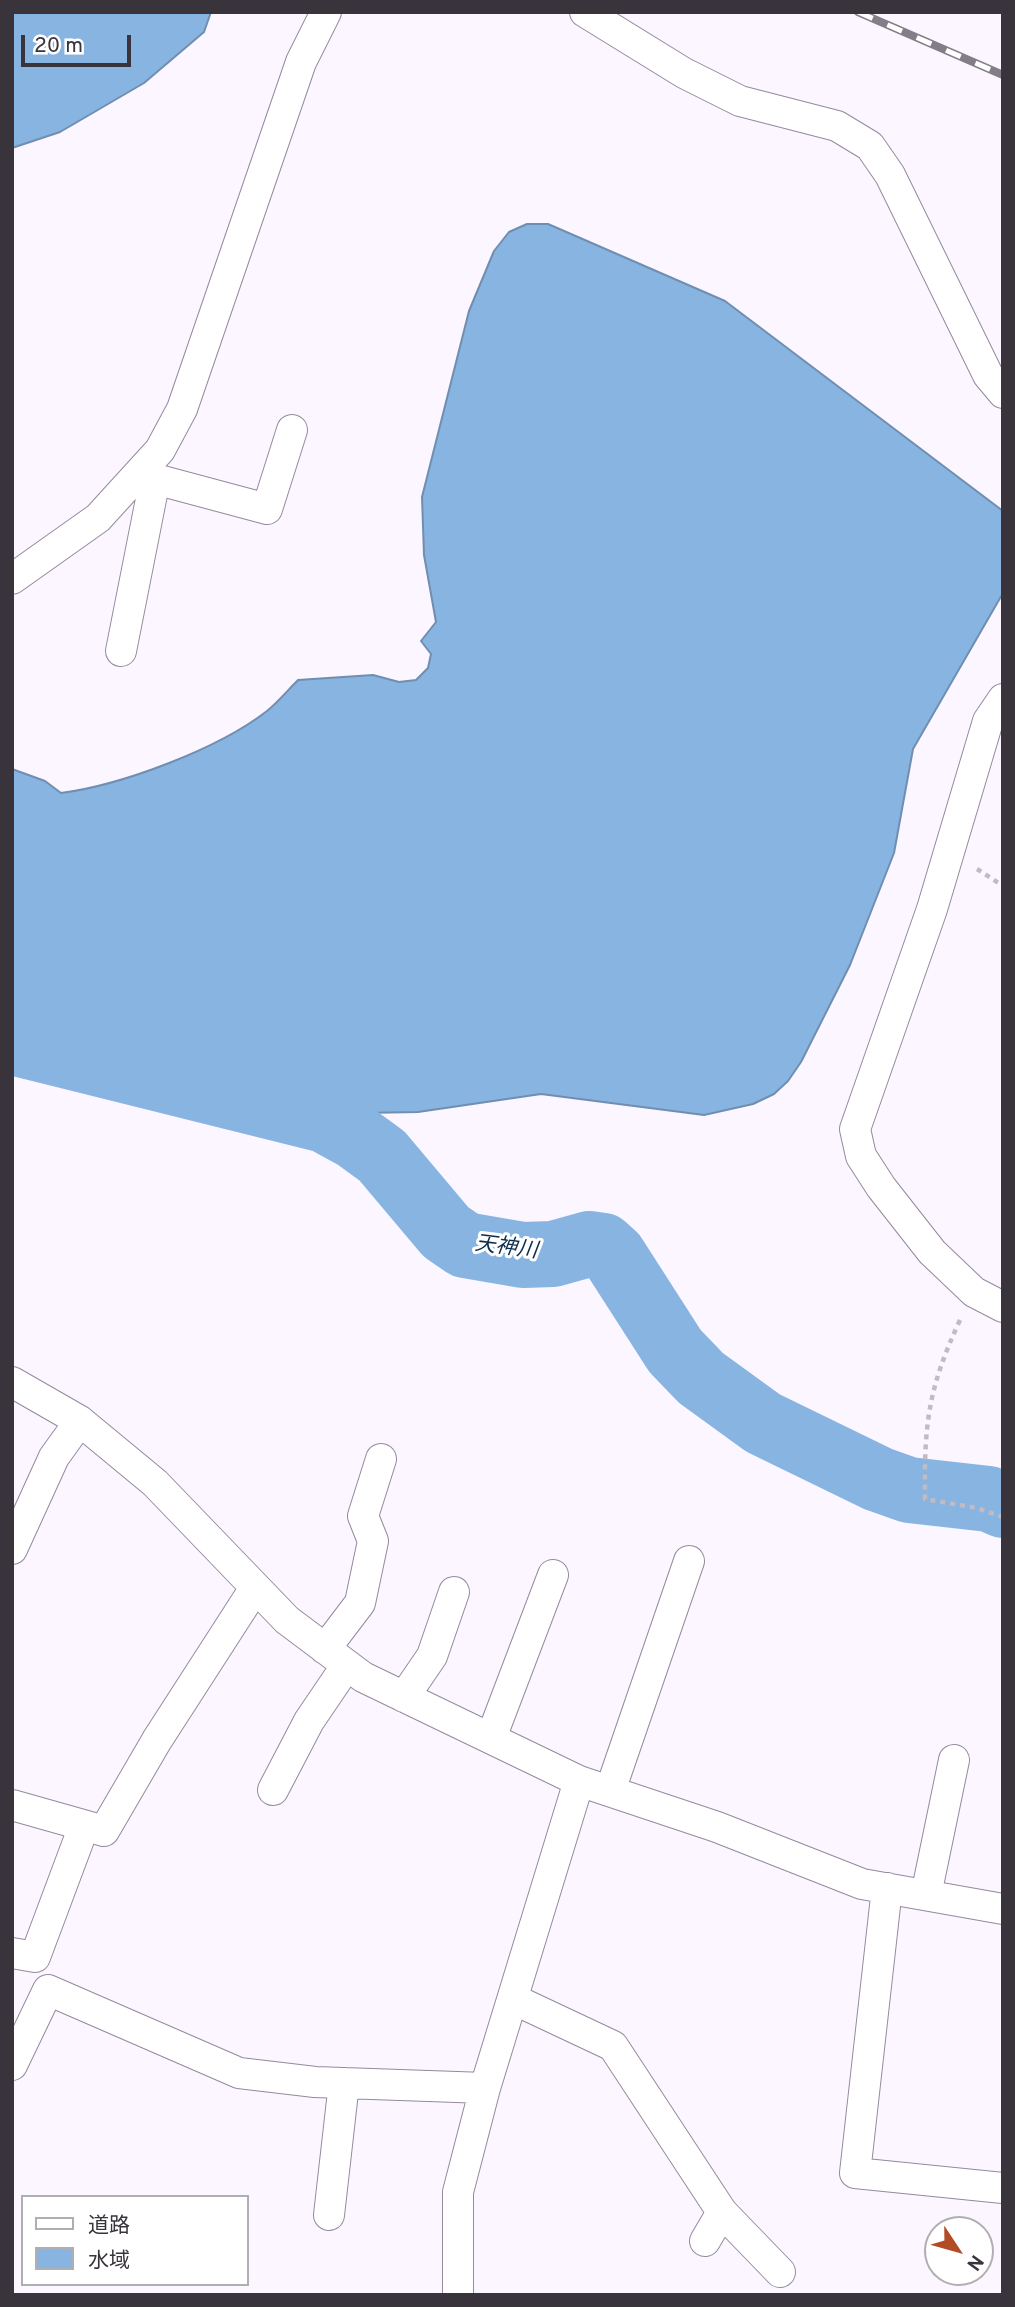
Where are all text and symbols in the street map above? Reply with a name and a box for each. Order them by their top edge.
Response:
scale bar [24,21,135,65]
text: 20 m [34,33,83,60]
water label: 天神川 [473,1233,539,1265]
legend [21,2195,248,2286]
text: 道路 [88,2213,130,2240]
north arrow [924,2216,994,2286]
text: 水域 [88,2248,130,2275]
text: N [961,2250,988,2275]

